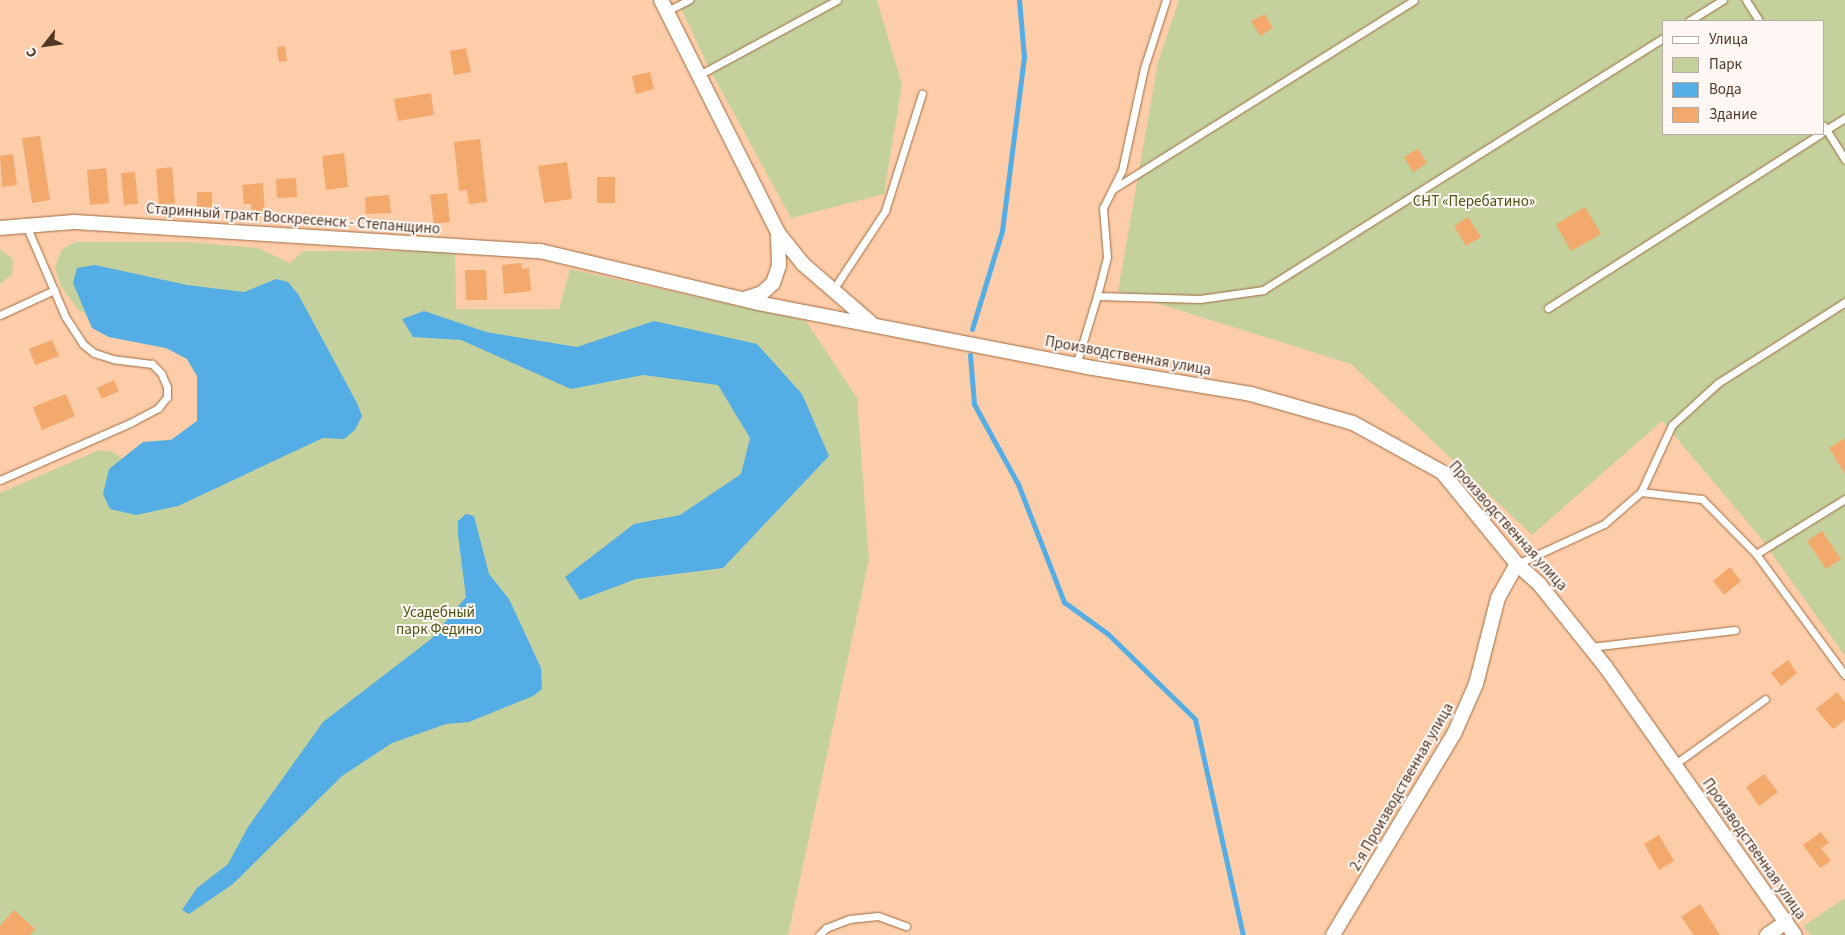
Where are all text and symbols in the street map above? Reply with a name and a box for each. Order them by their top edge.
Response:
north arrow [20,20,70,70]
legend [1662,20,1825,135]
text: Улица [1709,29,1748,50]
text: С [21,44,43,61]
text: Парк [1709,54,1742,75]
text: Вода [1709,79,1742,100]
text: Здание [1709,104,1757,125]
park label: СНТ «Перебатино» [1413,193,1535,211]
street label: Старинный тракт Воскресенск - Степанщино [145,200,441,238]
street label: Производственная улица [1044,333,1212,379]
street label: Производственная улица [1445,457,1571,595]
park label: Усадебный парк Федино [396,603,482,638]
street label: 2-я Производственная улица [1346,700,1458,874]
street label: Производственная улица [1698,775,1810,923]

